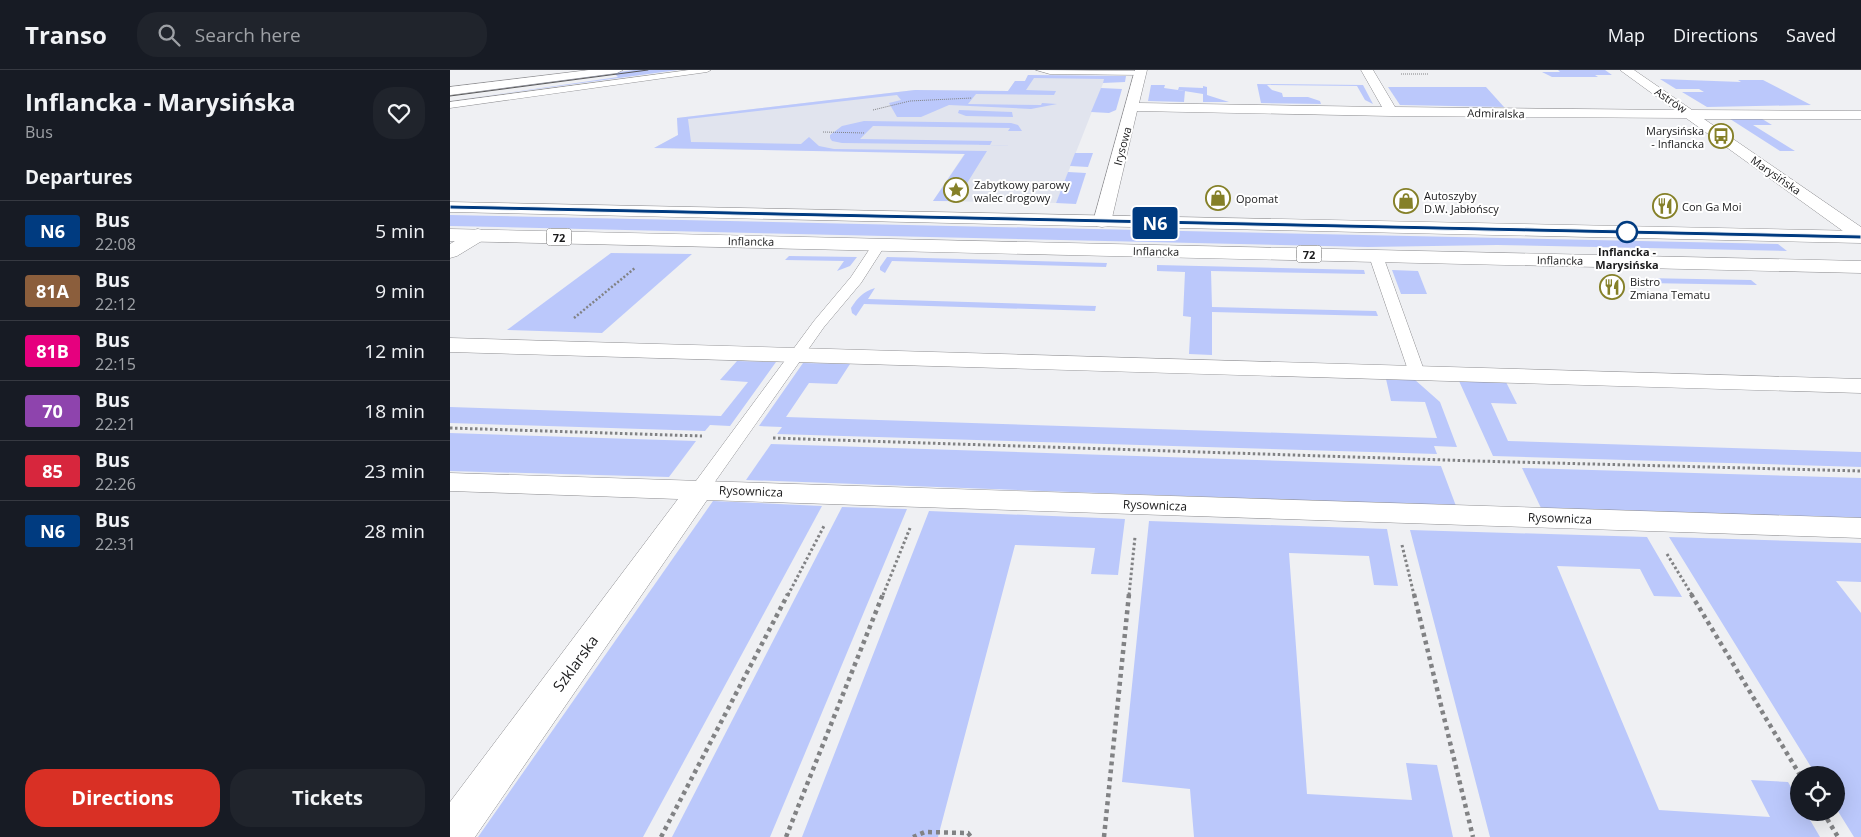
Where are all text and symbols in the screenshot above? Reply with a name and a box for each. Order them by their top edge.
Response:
search box [137,12,487,57]
text: Transo [25,18,107,51]
icon: search [155,21,183,49]
text: Search here [195,22,301,48]
text: Map [1608,23,1645,47]
text: Directions [1673,23,1758,47]
text: Saved [1786,23,1836,47]
street label: Astrów [1652,84,1690,116]
text: Inflancka - Marysińska [25,85,296,118]
button: heart [373,87,425,139]
street label: Admiralska [1467,105,1525,121]
text: Bus [25,121,53,143]
place label: Marysińska - Inflancka [1646,123,1704,151]
bus stop icon: Marysińska - Inflancka [1708,123,1734,149]
street label: Irysowa [1110,125,1134,167]
street label: Marysińska [1748,152,1804,198]
text: Departures [25,164,132,190]
place icon: Zabytkowy parowy walec drogowy [943,177,969,203]
place label: Zabytkowy parowy walec drogowy [974,177,1070,205]
shop icon: Opomat [1205,185,1231,211]
shop icon: Autoszyby D.W. Jabłońscy [1393,188,1419,214]
place label: Autoszyby D.W. Jabłońscy [1424,188,1499,216]
place label: Opomat [1236,191,1278,206]
restaurant icon: Con Ga Moi [1652,193,1678,219]
place label: Con Ga Moi [1682,199,1741,214]
text: Bus [95,207,130,233]
line badge: N6 [1132,207,1178,239]
text: N6 [1143,211,1167,235]
text: 5 min [375,218,425,244]
text: N6 [40,219,65,243]
marker: Inflancka - Marysińska [1616,221,1638,243]
road number: 72 [546,228,572,246]
text: 22:08 [95,233,136,255]
street label: Inflancka [728,233,774,249]
street label: Inflancka [1133,243,1179,259]
place label: Inflancka - Marysińska [1595,244,1659,272]
road number: 72 [1296,245,1322,262]
street label: Inflancka [1537,252,1583,268]
text: Bus [95,267,130,293]
restaurant icon: Bistro Zmiana Tematu [1599,274,1625,300]
place label: Bistro Zmiana Tematu [1630,274,1710,302]
text: 9 min [375,278,425,304]
text: 81A [36,279,69,303]
text: 22:12 [95,293,136,315]
text: Bus [95,327,130,353]
text: 12 min [364,338,425,364]
text: 81B [36,339,69,363]
text: 22:15 [95,353,136,375]
text: Bus [95,387,130,413]
text: 18 min [364,398,425,424]
text: 70 [42,399,63,423]
text: 22:21 [95,413,136,435]
text: Bus [95,447,130,473]
text: 23 min [364,458,425,484]
text: 85 [42,459,63,483]
text: 22:26 [95,473,136,495]
street label: Rysownicza [719,481,783,501]
street label: Rysownicza [1123,495,1187,515]
text: Bus [95,507,130,533]
street label: Rysownicza [1528,508,1592,528]
text: 28 min [364,518,425,544]
text: N6 [40,519,65,543]
text: 22:31 [95,533,136,555]
street label: Szklarska [548,631,602,695]
map controls [1790,766,1845,821]
button: locate [1790,766,1845,821]
button: Directions [25,769,220,827]
button: Tickets [230,769,425,827]

